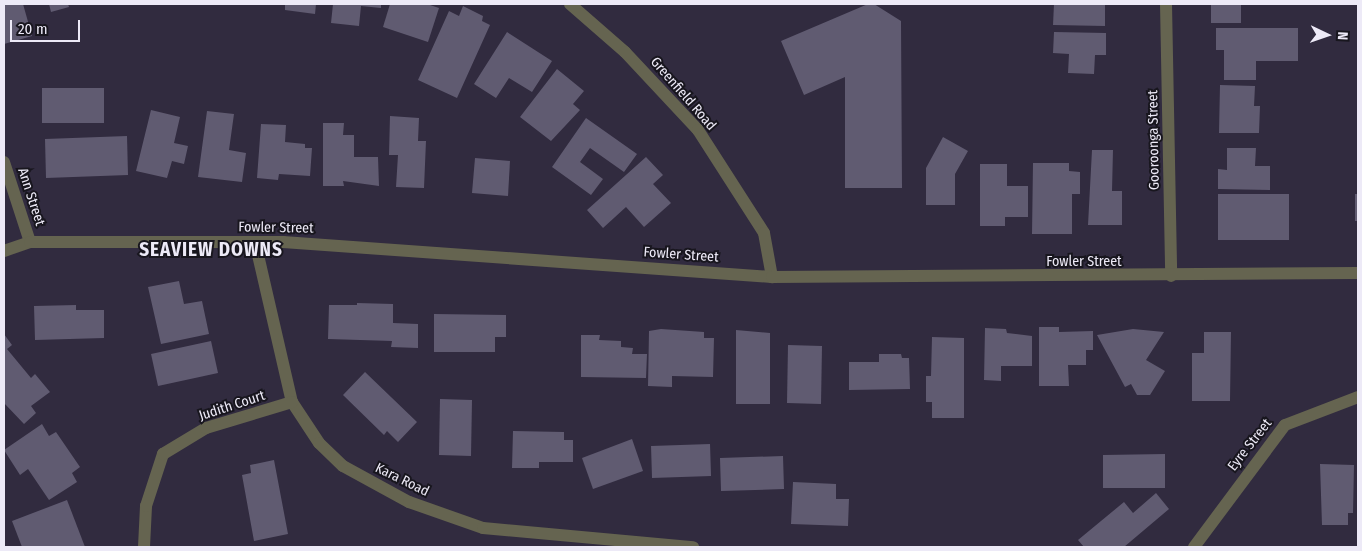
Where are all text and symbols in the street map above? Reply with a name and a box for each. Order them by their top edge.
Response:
scale bar [12,10,82,42]
north arrow [1302,10,1352,60]
text: 20 m [18,20,48,38]
text: N [1334,31,1351,40]
street label: Greenfield Road [647,54,719,134]
street label: Gooroonga Street [1145,90,1163,190]
street label: Ann Street [14,166,48,228]
street label: Fowler Street [238,219,314,237]
district label: SEAVIEW DOWNS [138,239,284,261]
street label: Fowler Street [643,244,719,266]
street label: Fowler Street [1046,254,1122,270]
street label: Judith Court [197,387,267,425]
street label: Eyre Street [1224,416,1276,474]
street label: Kara Road [372,460,432,500]

